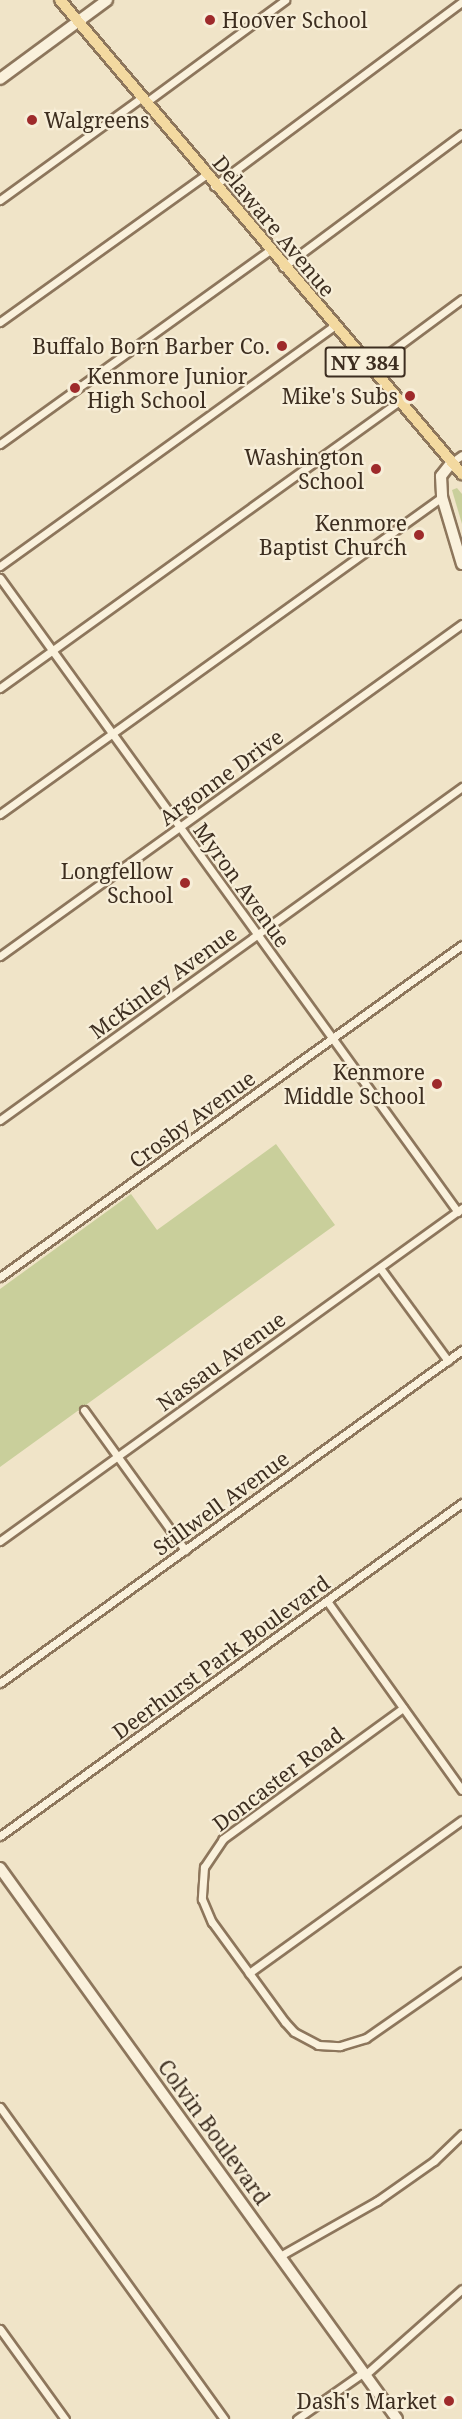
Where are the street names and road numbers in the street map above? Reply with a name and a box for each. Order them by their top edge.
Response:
street label: Delaware Avenue [208,150,340,302]
road number: NY 384 [324,345,406,379]
street label: Argonne Drive [154,724,288,830]
street label: Myron Avenue [188,818,296,952]
street label: McKinley Avenue [85,920,241,1044]
street label: Crosby Avenue [124,1065,260,1173]
street label: Nassau Avenue [152,1306,290,1416]
street label: Stillwell Avenue [148,1445,294,1561]
street label: Deerhurst Park Boulevard [107,1570,335,1744]
street label: Doncaster Road [208,1722,348,1836]
street label: Colvin Boulevard [153,2055,275,2209]

